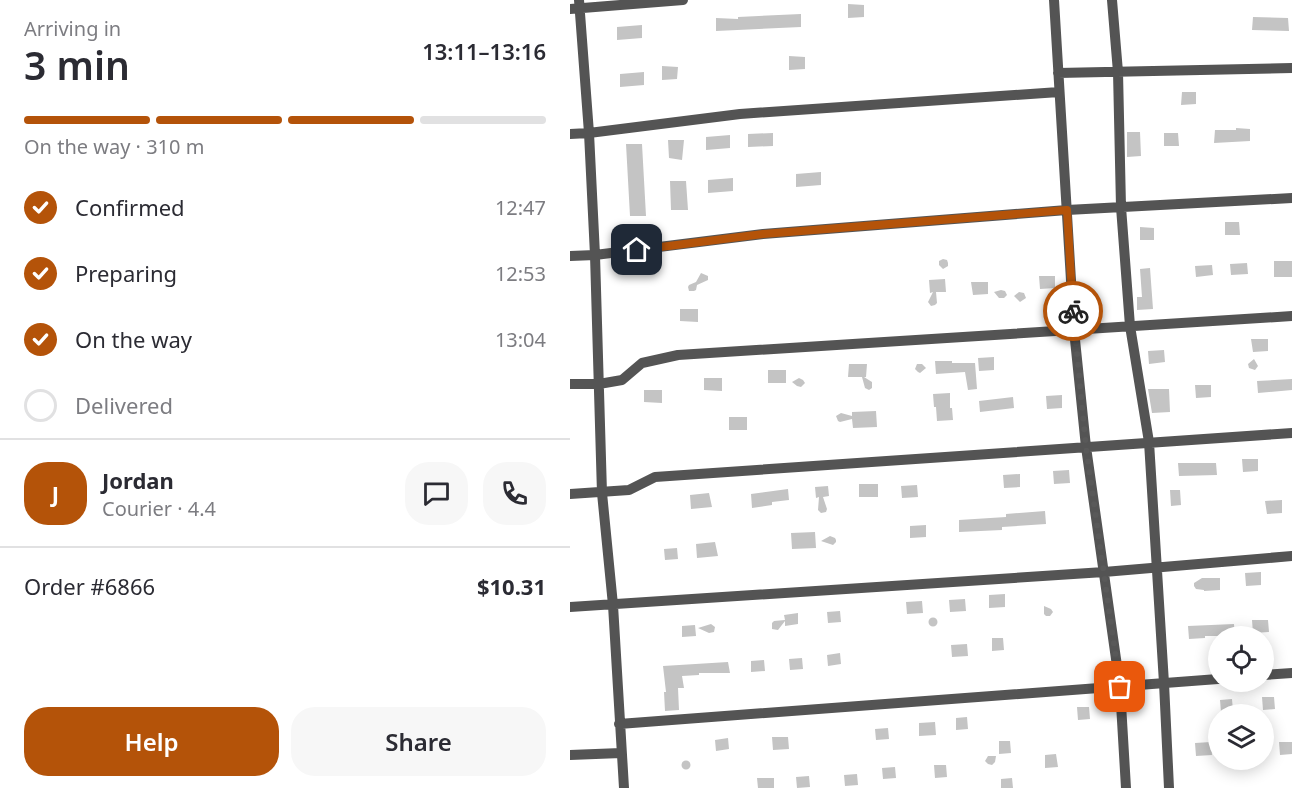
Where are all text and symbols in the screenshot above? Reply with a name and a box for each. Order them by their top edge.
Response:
text: Arriving in [24,15,121,42]
text: 13:11–13:16 [422,36,546,66]
text: 3 min [24,38,130,91]
text: On the way · 310 m [24,133,204,160]
icon: check [24,191,57,224]
text: Confirmed [75,192,185,222]
text: 12:47 [495,194,546,221]
pin [611,224,662,275]
icon: home [620,233,653,266]
icon: check [24,257,57,290]
text: Preparing [75,258,177,288]
text: 12:53 [495,260,546,287]
courier [1043,281,1103,341]
icon: bike [1057,295,1090,328]
icon: check [24,323,57,356]
text: On the way [75,324,192,354]
text: 13:04 [495,326,546,353]
text: Delivered [75,390,173,420]
button: chat [405,462,468,525]
button: phone [483,462,546,525]
text: Jordan [102,465,174,495]
text: J [52,478,59,508]
text: Courier · 4.4 [102,495,216,522]
text: Order #6866 [24,571,155,601]
text: $10.31 [477,571,546,601]
map controls [1208,626,1274,770]
button: locate [1208,626,1274,692]
pin [1094,661,1145,712]
icon: bag [1103,670,1136,703]
button: layers [1208,704,1274,770]
button: Help [24,707,279,776]
button: Share [291,707,546,776]

